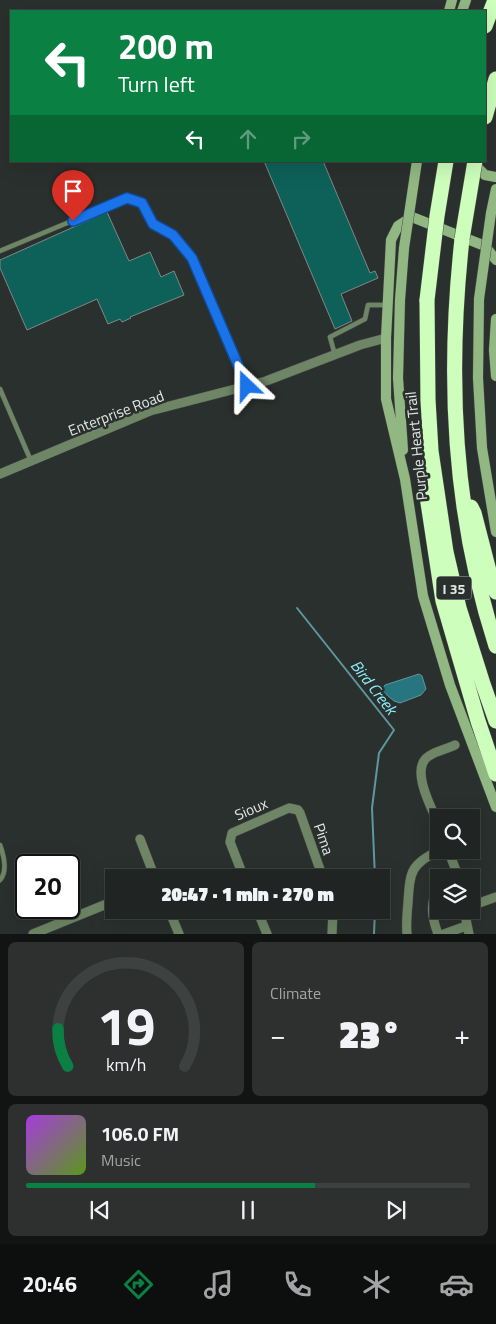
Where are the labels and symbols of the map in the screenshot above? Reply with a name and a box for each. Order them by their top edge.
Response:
pin [52,170,94,221]
position arrow [220,359,272,411]
street label: Enterprise Road [65,384,167,442]
street label: Purple Heart Trail [399,390,433,502]
road number: I 35 [436,576,472,600]
water label: Bird Creek [345,655,404,721]
street label: Sioux [231,792,271,826]
street label: Pima [308,820,340,858]
speed limit sign: 20 [15,854,80,919]

